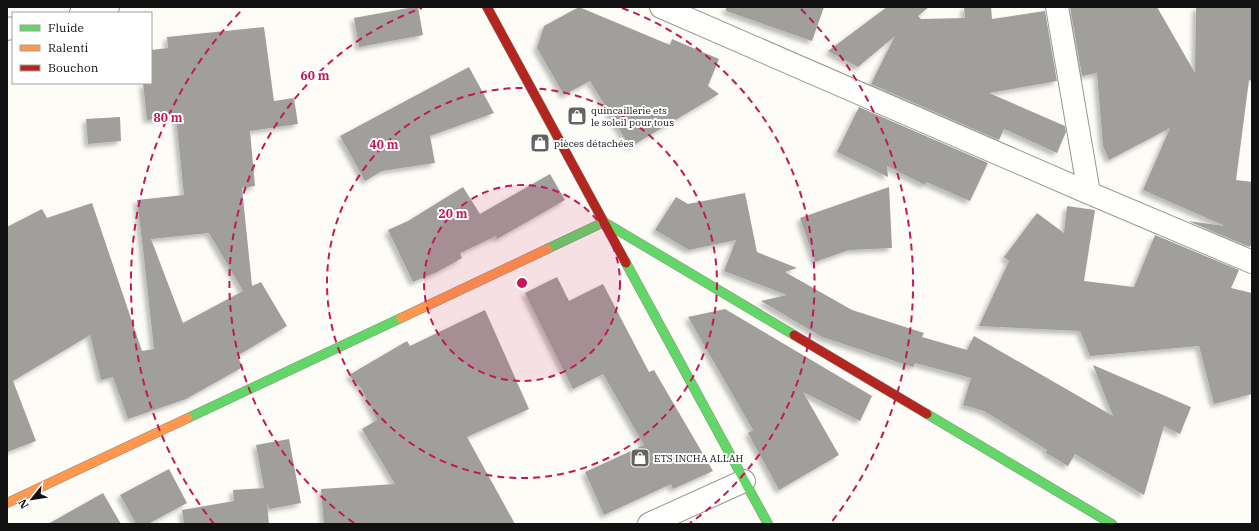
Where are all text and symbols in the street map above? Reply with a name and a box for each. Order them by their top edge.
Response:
legend [12,12,152,84]
text: Fluide [48,20,84,35]
text: Ralenti [48,40,89,55]
text: Bouchon [48,60,99,75]
text: 60 m [301,68,330,83]
place label: quincaillerie ets le soleil pour tous [591,104,674,129]
shop icon: quincaillerie ets le soleil pour tous [566,105,588,127]
text: 80 m [154,110,183,125]
shop icon: pièces détachées [529,132,551,154]
text: 40 m [370,137,399,152]
place label: pièces détachées [554,137,634,150]
text: 20 m [439,206,468,221]
centre of rings [515,276,529,290]
shop icon: ETS INCHA ALLAH [629,447,651,469]
place label: ETS INCHA ALLAH [654,452,744,465]
north arrow [12,479,52,519]
text: N [15,496,32,511]

